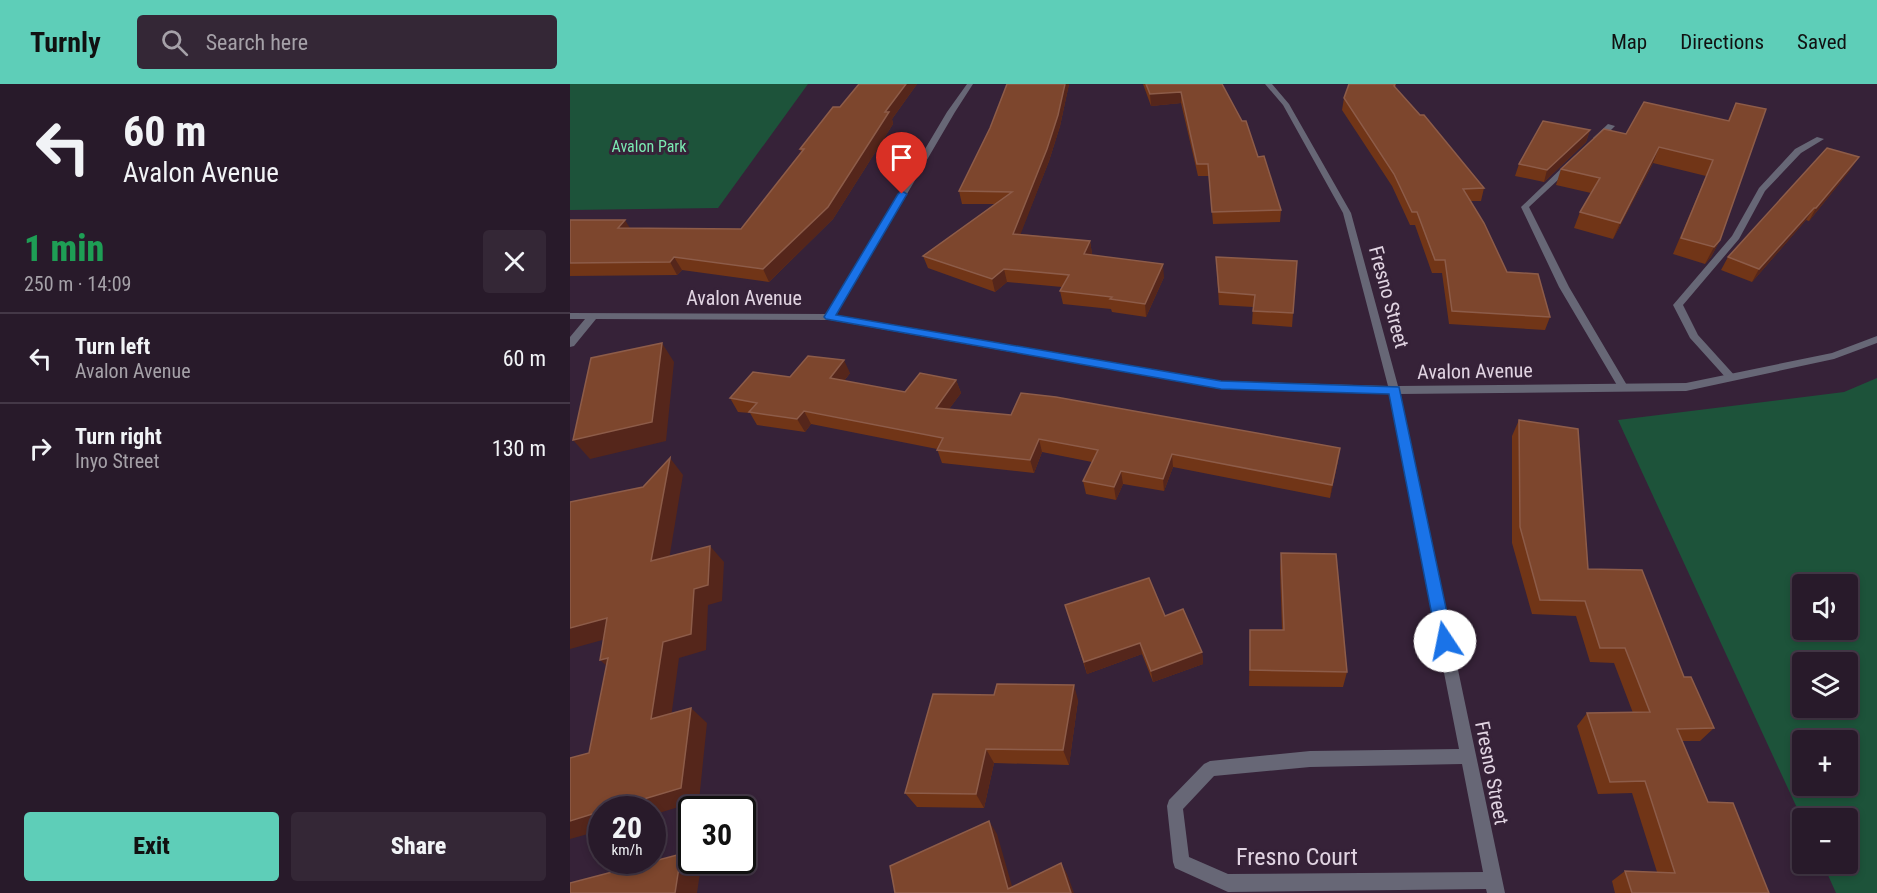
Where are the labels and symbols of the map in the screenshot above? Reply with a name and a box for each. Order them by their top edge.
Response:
pin [876,132,927,194]
park label: Avalon Park [612,137,687,156]
street label: Fresno Street [1364,243,1414,351]
street label: Avalon Avenue [686,286,802,310]
street label: Avalon Avenue [1417,358,1533,384]
position arrow [1413,609,1477,673]
street label: Fresno Street [1470,719,1514,827]
speed limit sign: 30 [678,796,756,874]
street label: Fresno Court [1236,843,1358,871]

